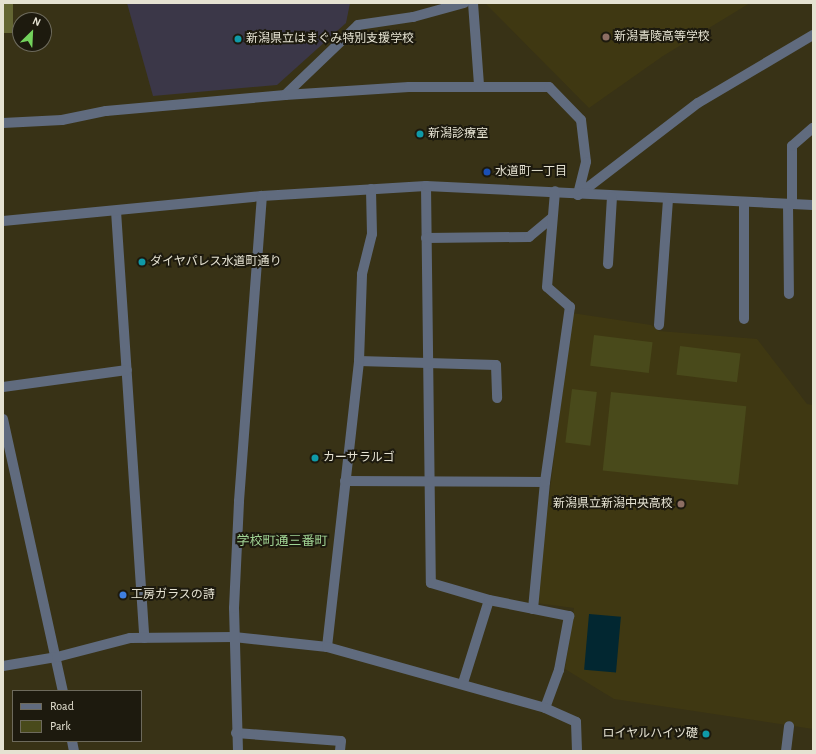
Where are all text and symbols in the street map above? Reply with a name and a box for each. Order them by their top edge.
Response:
north arrow [12,12,52,52]
text: N [31,15,42,28]
place label: 新潟青陵高等学校 [614,30,710,44]
place label: 新潟県立はまぐみ特別支援学校 [246,32,414,46]
marker: 新潟青陵高等学校 [601,32,611,42]
marker: 新潟県立はまぐみ特別支援学校 [233,34,243,44]
place label: 新潟診療室 [428,127,488,141]
marker: 新潟診療室 [415,129,425,139]
place label: 水道町一丁目 [495,165,567,179]
marker: 水道町一丁目 [482,167,492,177]
place label: ダイヤパレス水道町通り [150,255,282,269]
marker: ダイヤパレス水道町通り [137,257,147,267]
place label: カーサラルゴ [323,451,395,465]
marker: カーサラルゴ [310,453,320,463]
place label: 新潟県立新潟中央高校 [553,497,673,511]
marker: 新潟県立新潟中央高校 [676,499,686,509]
district label: 学校町通三番町 [237,534,327,550]
place label: 工房ガラスの詩 [131,588,215,602]
marker: 工房ガラスの詩 [118,590,128,600]
legend [12,690,142,742]
text: Road [50,700,74,712]
text: Park [50,720,71,732]
place label: ロイヤルハイツ礎 [602,727,698,741]
marker: ロイヤルハイツ礎 [701,729,711,739]

